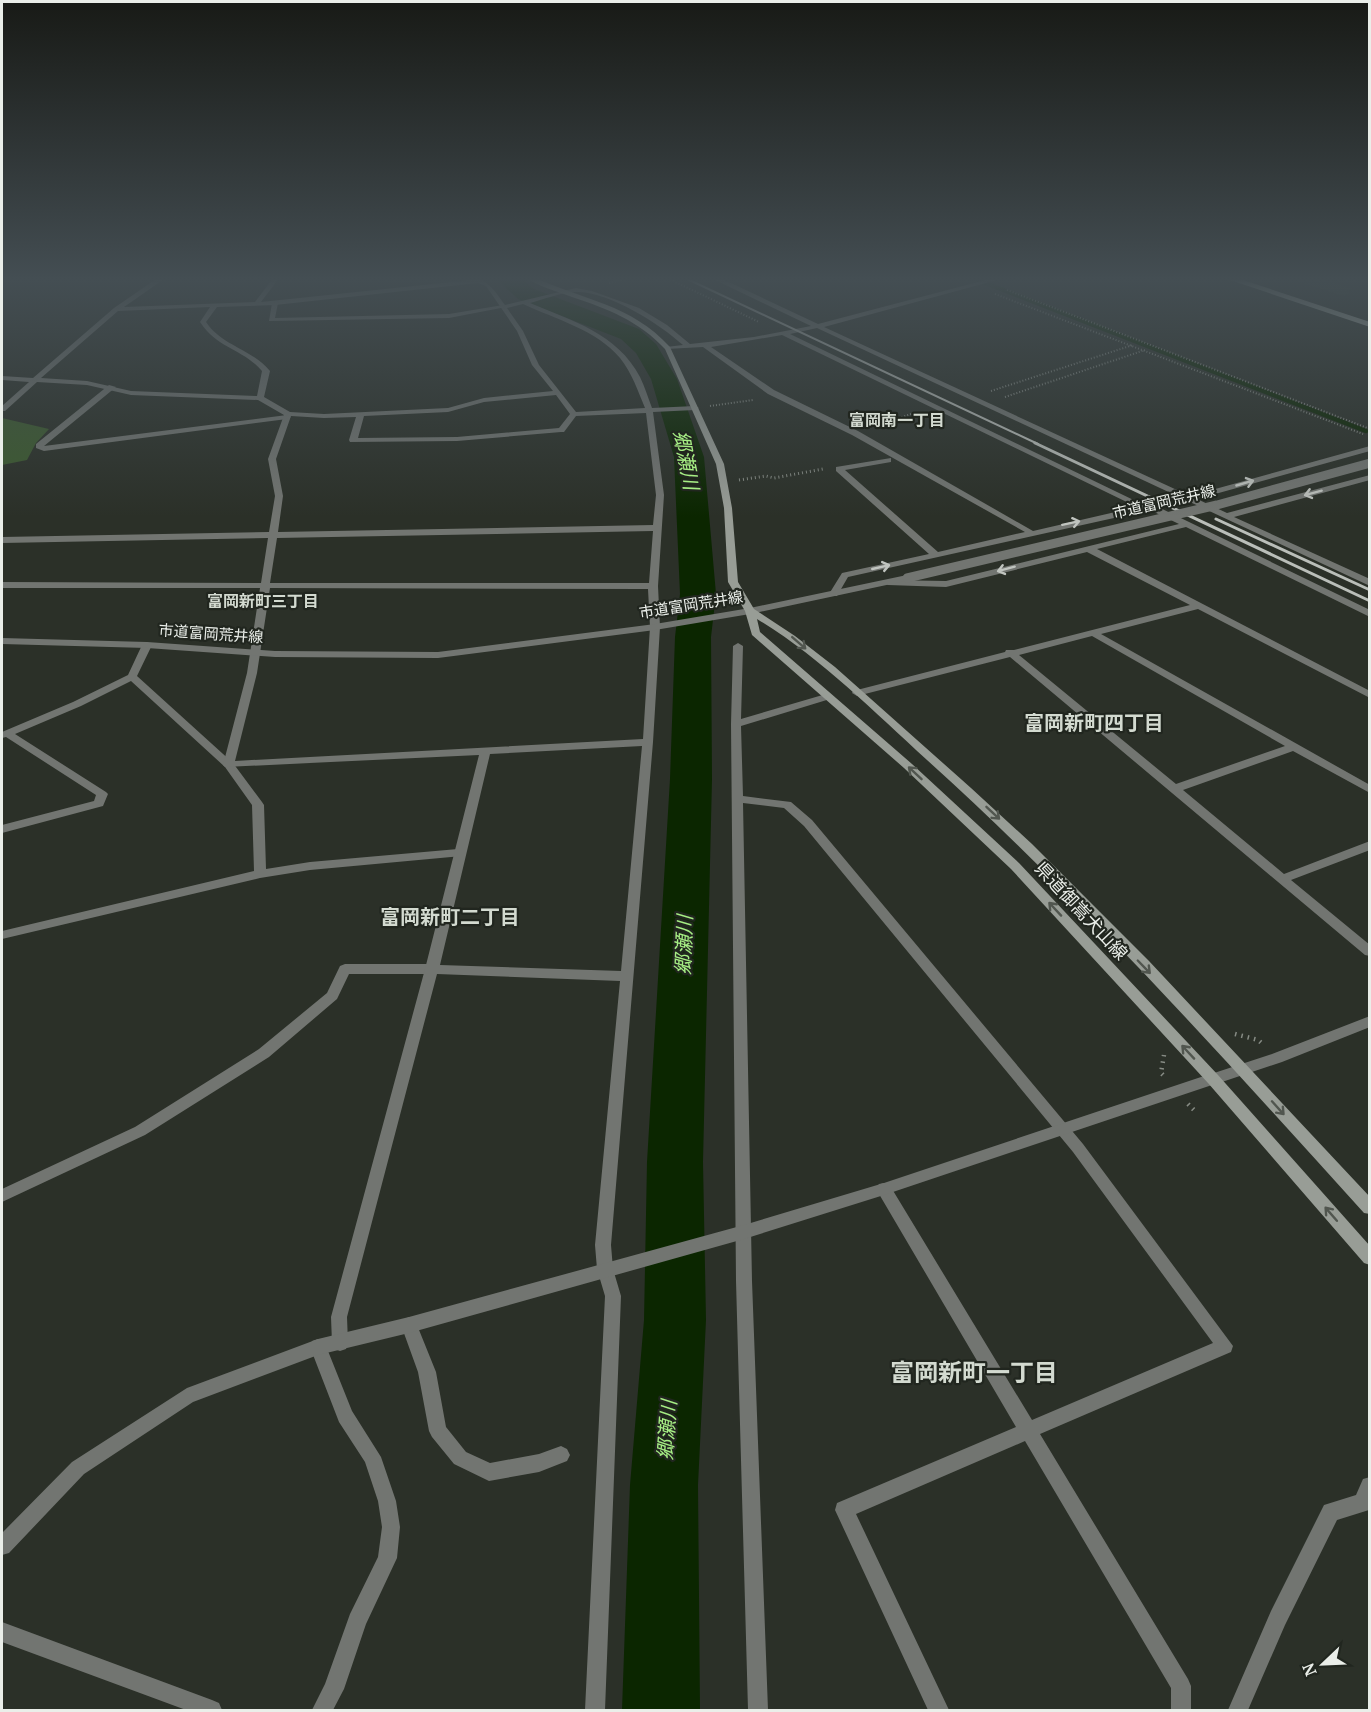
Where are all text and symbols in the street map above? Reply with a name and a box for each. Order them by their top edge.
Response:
district label: 富岡南一丁目 [849,409,945,431]
water label: 郷瀬川 [668,428,706,494]
one-way arrow [1235,477,1254,488]
street label: 市道富岡荒井線 [1110,479,1217,523]
one-way arrow [1304,487,1323,499]
one-way arrow [1060,517,1080,528]
one-way arrow [871,560,890,572]
one-way arrow [996,563,1015,575]
street label: 市道富岡荒井線 [637,586,744,622]
district label: 富岡新町三丁目 [207,590,319,612]
street label: 市道富岡荒井線 [158,619,264,647]
one-way arrow [791,636,806,650]
district label: 富岡新町四丁目 [1024,709,1164,736]
one-way arrow [908,766,923,780]
one-way arrow [985,806,1000,820]
street label: 県道御嵩犬山線 [1030,856,1133,965]
one-way arrow [1048,902,1062,917]
district label: 富岡新町二丁目 [380,903,520,930]
water label: 郷瀬川 [669,913,698,975]
one-way arrow [1137,959,1152,974]
one-way arrow [1181,1044,1195,1059]
one-way arrow [1271,1101,1285,1116]
one-way arrow [1324,1206,1338,1221]
district label: 富岡新町一丁目 [890,1356,1058,1388]
water label: 郷瀬川 [651,1397,682,1461]
north arrow [1293,1634,1353,1694]
text: N [1297,1660,1322,1680]

